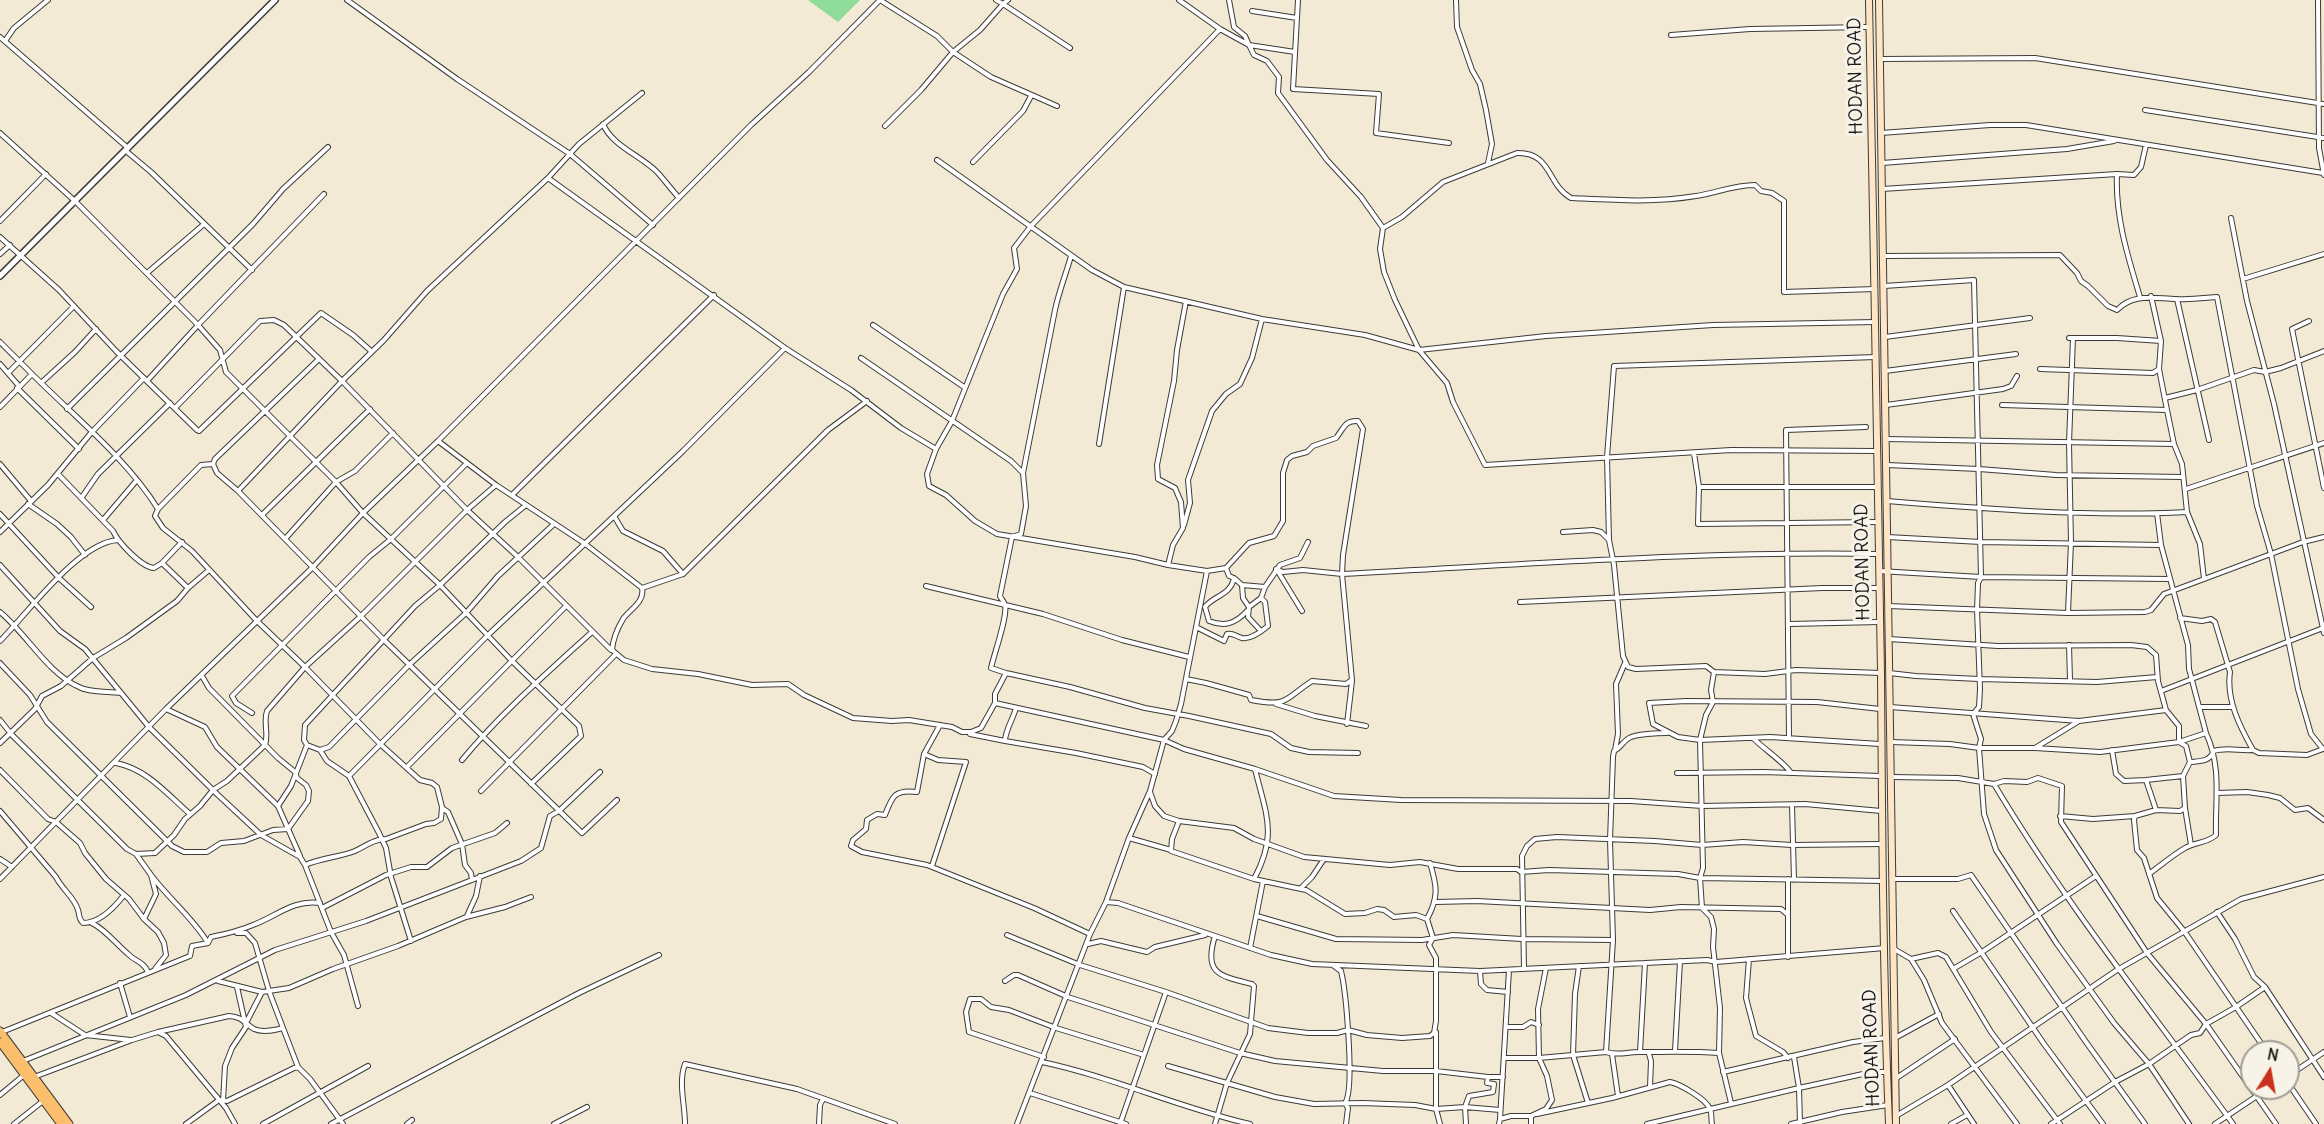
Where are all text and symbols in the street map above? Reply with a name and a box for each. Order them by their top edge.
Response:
street label: HODAN ROAD [1844,17,1868,135]
street label: HODAN ROAD [1851,503,1875,621]
street label: HODAN ROAD [1859,989,1885,1107]
north arrow [2240,1040,2300,1100]
text: N [2266,1043,2280,1065]

